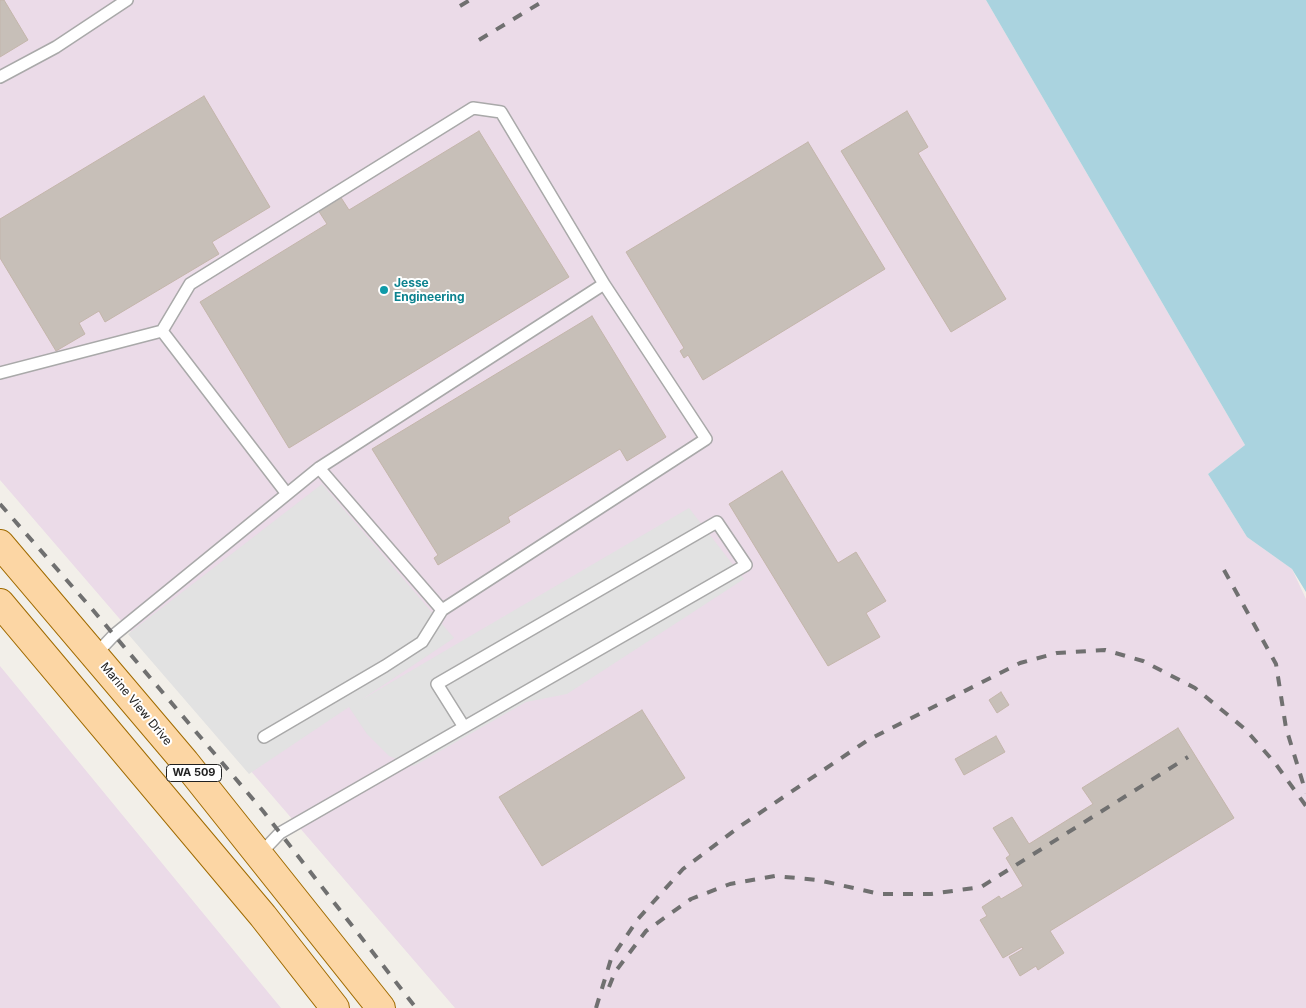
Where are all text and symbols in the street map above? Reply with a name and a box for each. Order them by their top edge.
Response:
place label: Jesse Engineering [394,276,465,304]
marker: Jesse Engineering [378,284,390,296]
street label: Marine View Drive [97,660,175,748]
road number: WA 509 [166,764,222,781]

